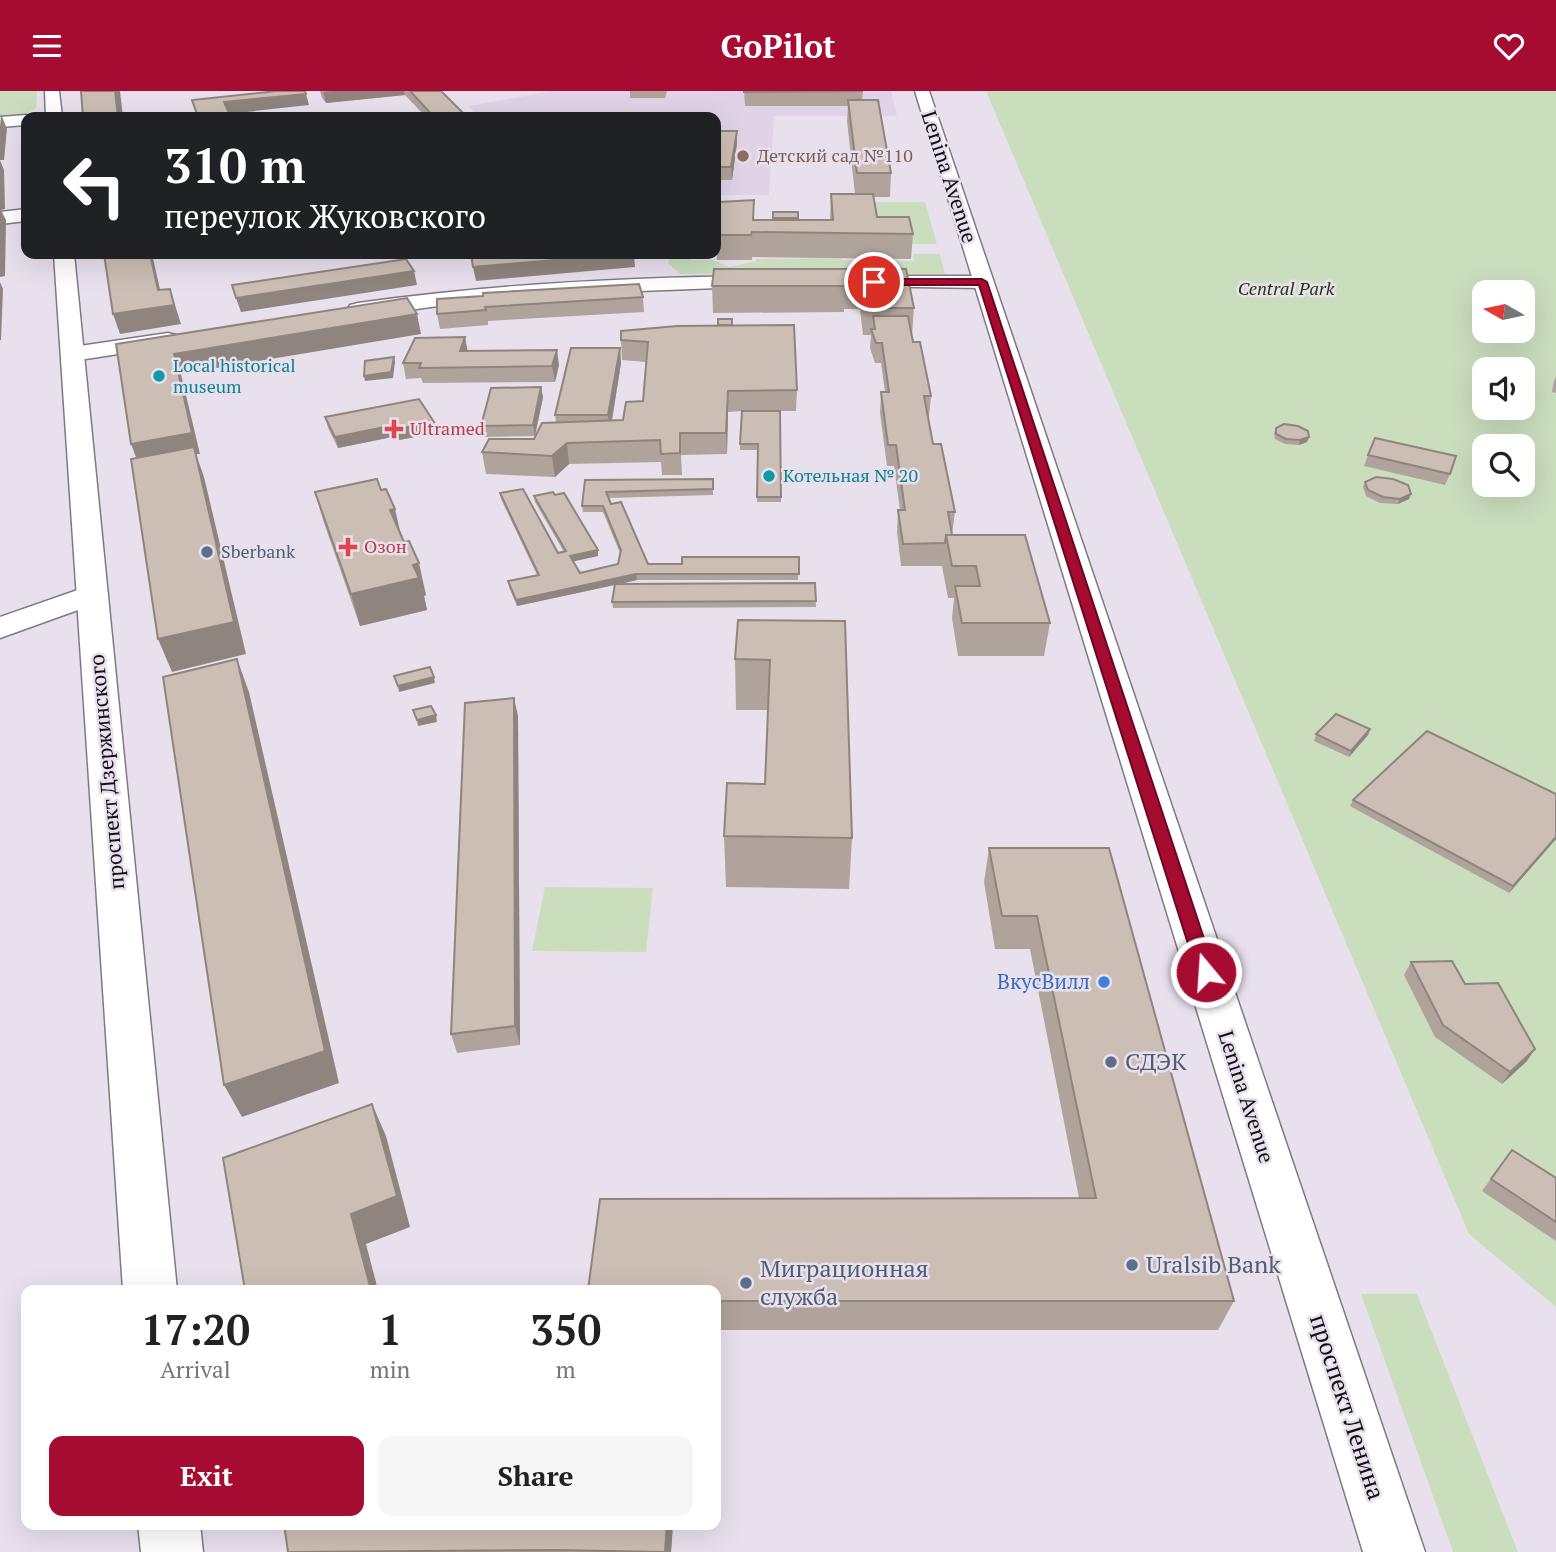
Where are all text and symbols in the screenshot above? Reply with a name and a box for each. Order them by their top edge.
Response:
text: GoPilot [720,25,836,67]
icon: menu [28,27,66,65]
icon: heart [1490,27,1528,65]
street label: Lenina Avenue [915,107,985,246]
text: 310 m [164,132,306,197]
icon: left [49,140,140,231]
place label: Детский сад №110 [757,143,913,167]
marker: Детский сад №110 [735,148,751,164]
text: переулок Жуковского [164,195,486,237]
pin [844,252,904,312]
icon: arrive [855,263,893,301]
park label: Central Park [1238,276,1335,300]
north arrow [1472,280,1535,343]
map controls [1472,280,1535,497]
place label: Local historical museum [173,353,296,398]
button: sound [1472,357,1535,420]
marker: Local historical museum [151,368,167,384]
place label: Ultramed [410,416,485,440]
marker: Ultramed [384,419,404,439]
button: search [1472,434,1535,497]
place label: Котельная № 20 [783,463,918,487]
marker: Котельная № 20 [761,468,777,484]
place label: Озон [364,534,407,558]
marker: Озон [338,537,358,557]
place label: Sberbank [221,539,296,563]
marker: Sberbank [199,544,215,560]
street label: проспект Дзержинского [82,653,130,891]
position arrow [1169,935,1243,1009]
place label: ВкусВилл [997,967,1090,995]
marker: ВкусВилл [1096,974,1112,990]
street label: Lenina Avenue [1212,1027,1282,1166]
place label: СДЭК [1125,1045,1187,1077]
marker: СДЭК [1103,1054,1119,1070]
place label: Uralsib Bank [1146,1248,1281,1280]
place label: Миграционная служба [760,1252,928,1312]
marker: Uralsib Bank [1124,1257,1140,1273]
marker: Миграционная служба [738,1275,754,1291]
text: 17:20 [141,1301,250,1357]
text: 1 [378,1301,402,1357]
text: 350 [530,1301,601,1357]
street label: проспект Ленина [1303,1310,1393,1504]
text: Arrival [160,1354,231,1385]
text: min [370,1354,410,1385]
text: m [556,1354,576,1385]
button: Exit [49,1436,364,1516]
button: Share [378,1436,693,1516]

